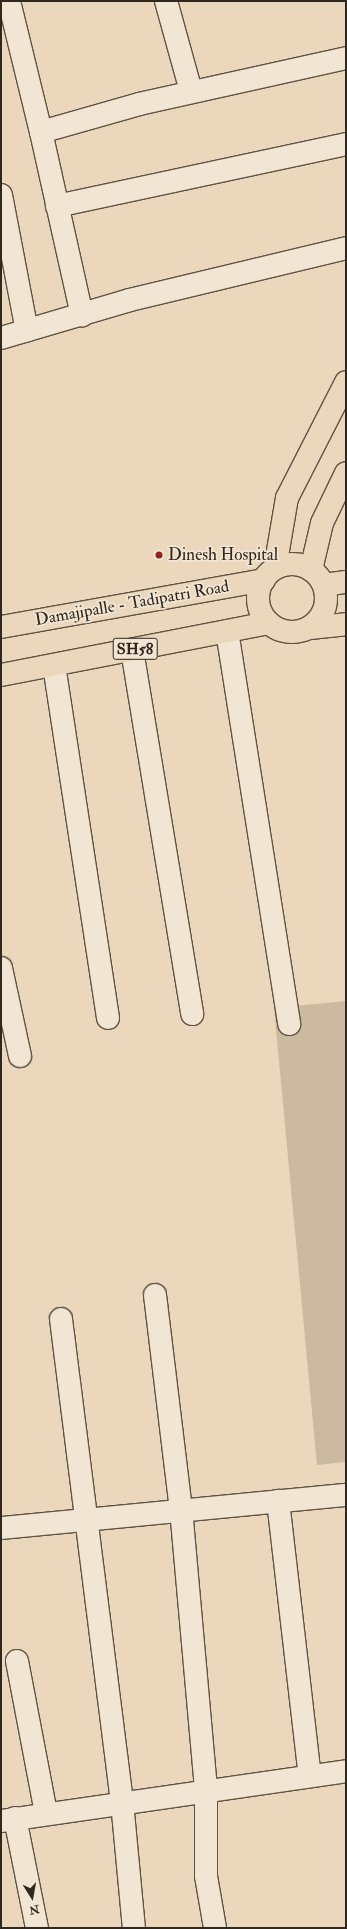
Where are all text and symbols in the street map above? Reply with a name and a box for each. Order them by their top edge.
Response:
place label: Dinesh Hospital [168,545,278,565]
marker: Dinesh Hospital [153,549,165,561]
street label: Damajipalle - Tadipatri Road [33,576,231,630]
road number: SH58 [112,635,158,663]
north arrow [12,1877,52,1917]
text: N [28,1902,40,1917]

